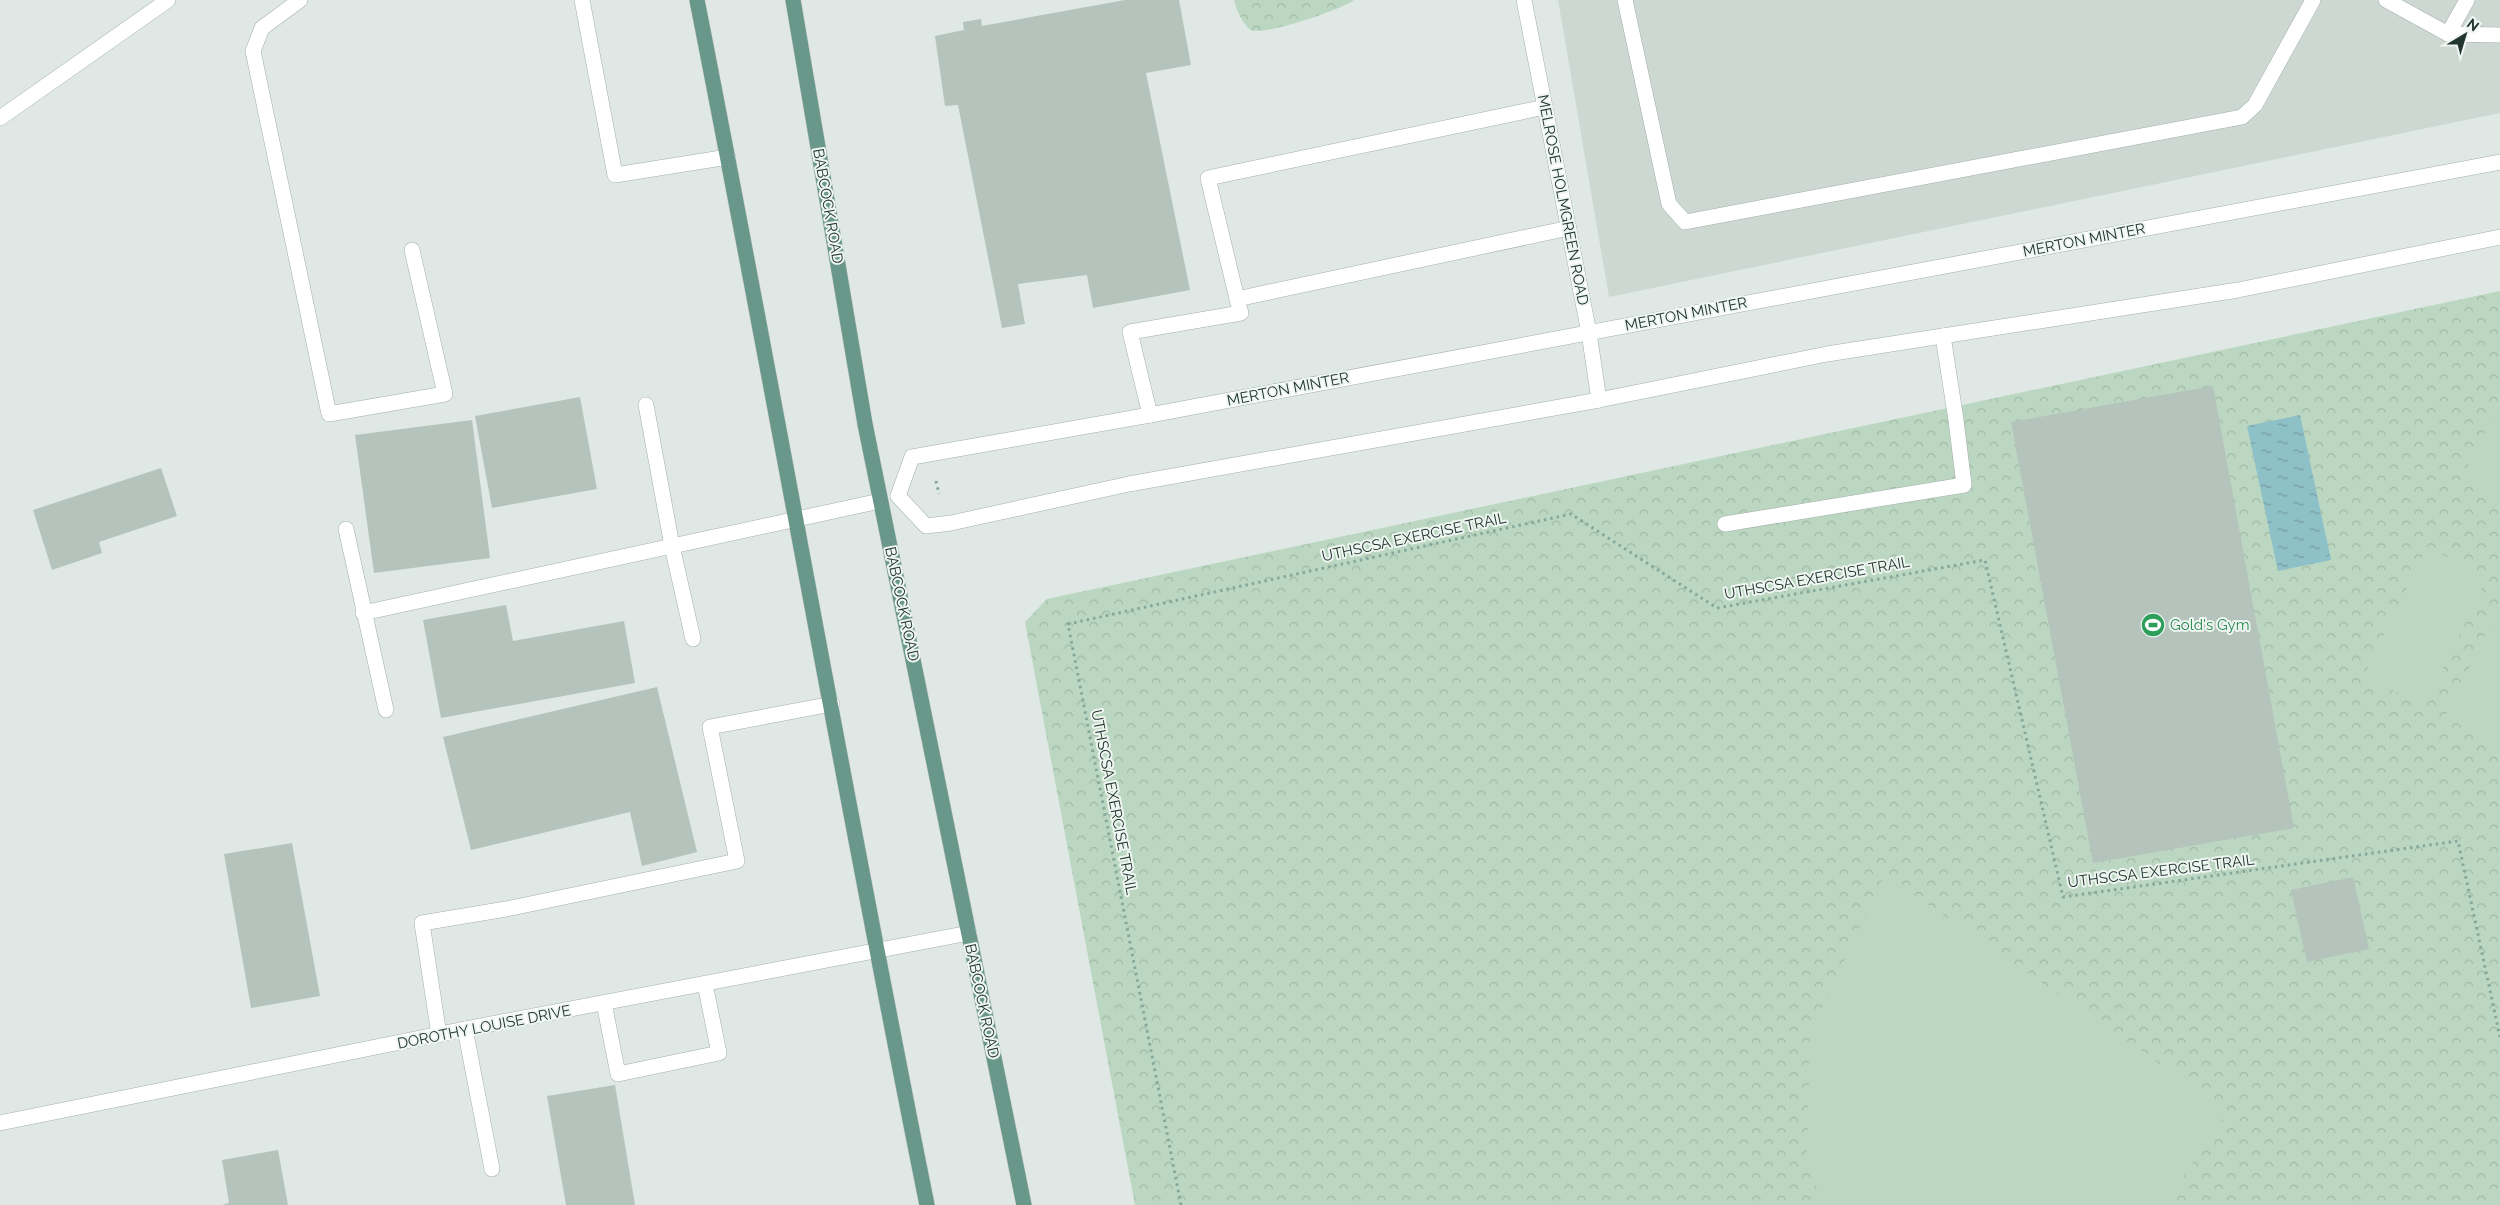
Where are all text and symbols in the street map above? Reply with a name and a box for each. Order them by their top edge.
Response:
north arrow [2440,10,2490,60]
text: N [2464,15,2482,34]
street label: MELROSE HOLMGREEN ROAD [1534,93,1592,307]
street label: BABCOCK ROAD [809,147,847,265]
street label: MERTON MINTER [2021,219,2147,261]
street label: MERTON MINTER [1623,293,1749,335]
street label: MERTON MINTER [1225,368,1351,410]
street label: UTHSCSA EXERCISE TRAIL [1320,509,1508,565]
street label: BABCOCK ROAD [881,545,923,663]
street label: UTHSCSA EXERCISE TRAIL [1723,553,1911,603]
sports icon: Gold's Gym [2140,612,2166,638]
place label: Gold's Gym [2170,616,2249,634]
street label: UTHSCSA EXERCISE TRAIL [1087,708,1141,896]
street label: UTHSCSA EXERCISE TRAIL [2067,851,2256,891]
street label: BABCOCK ROAD [961,942,1003,1060]
street label: DOROTHY LOUISE DRIVE [396,1001,572,1053]

